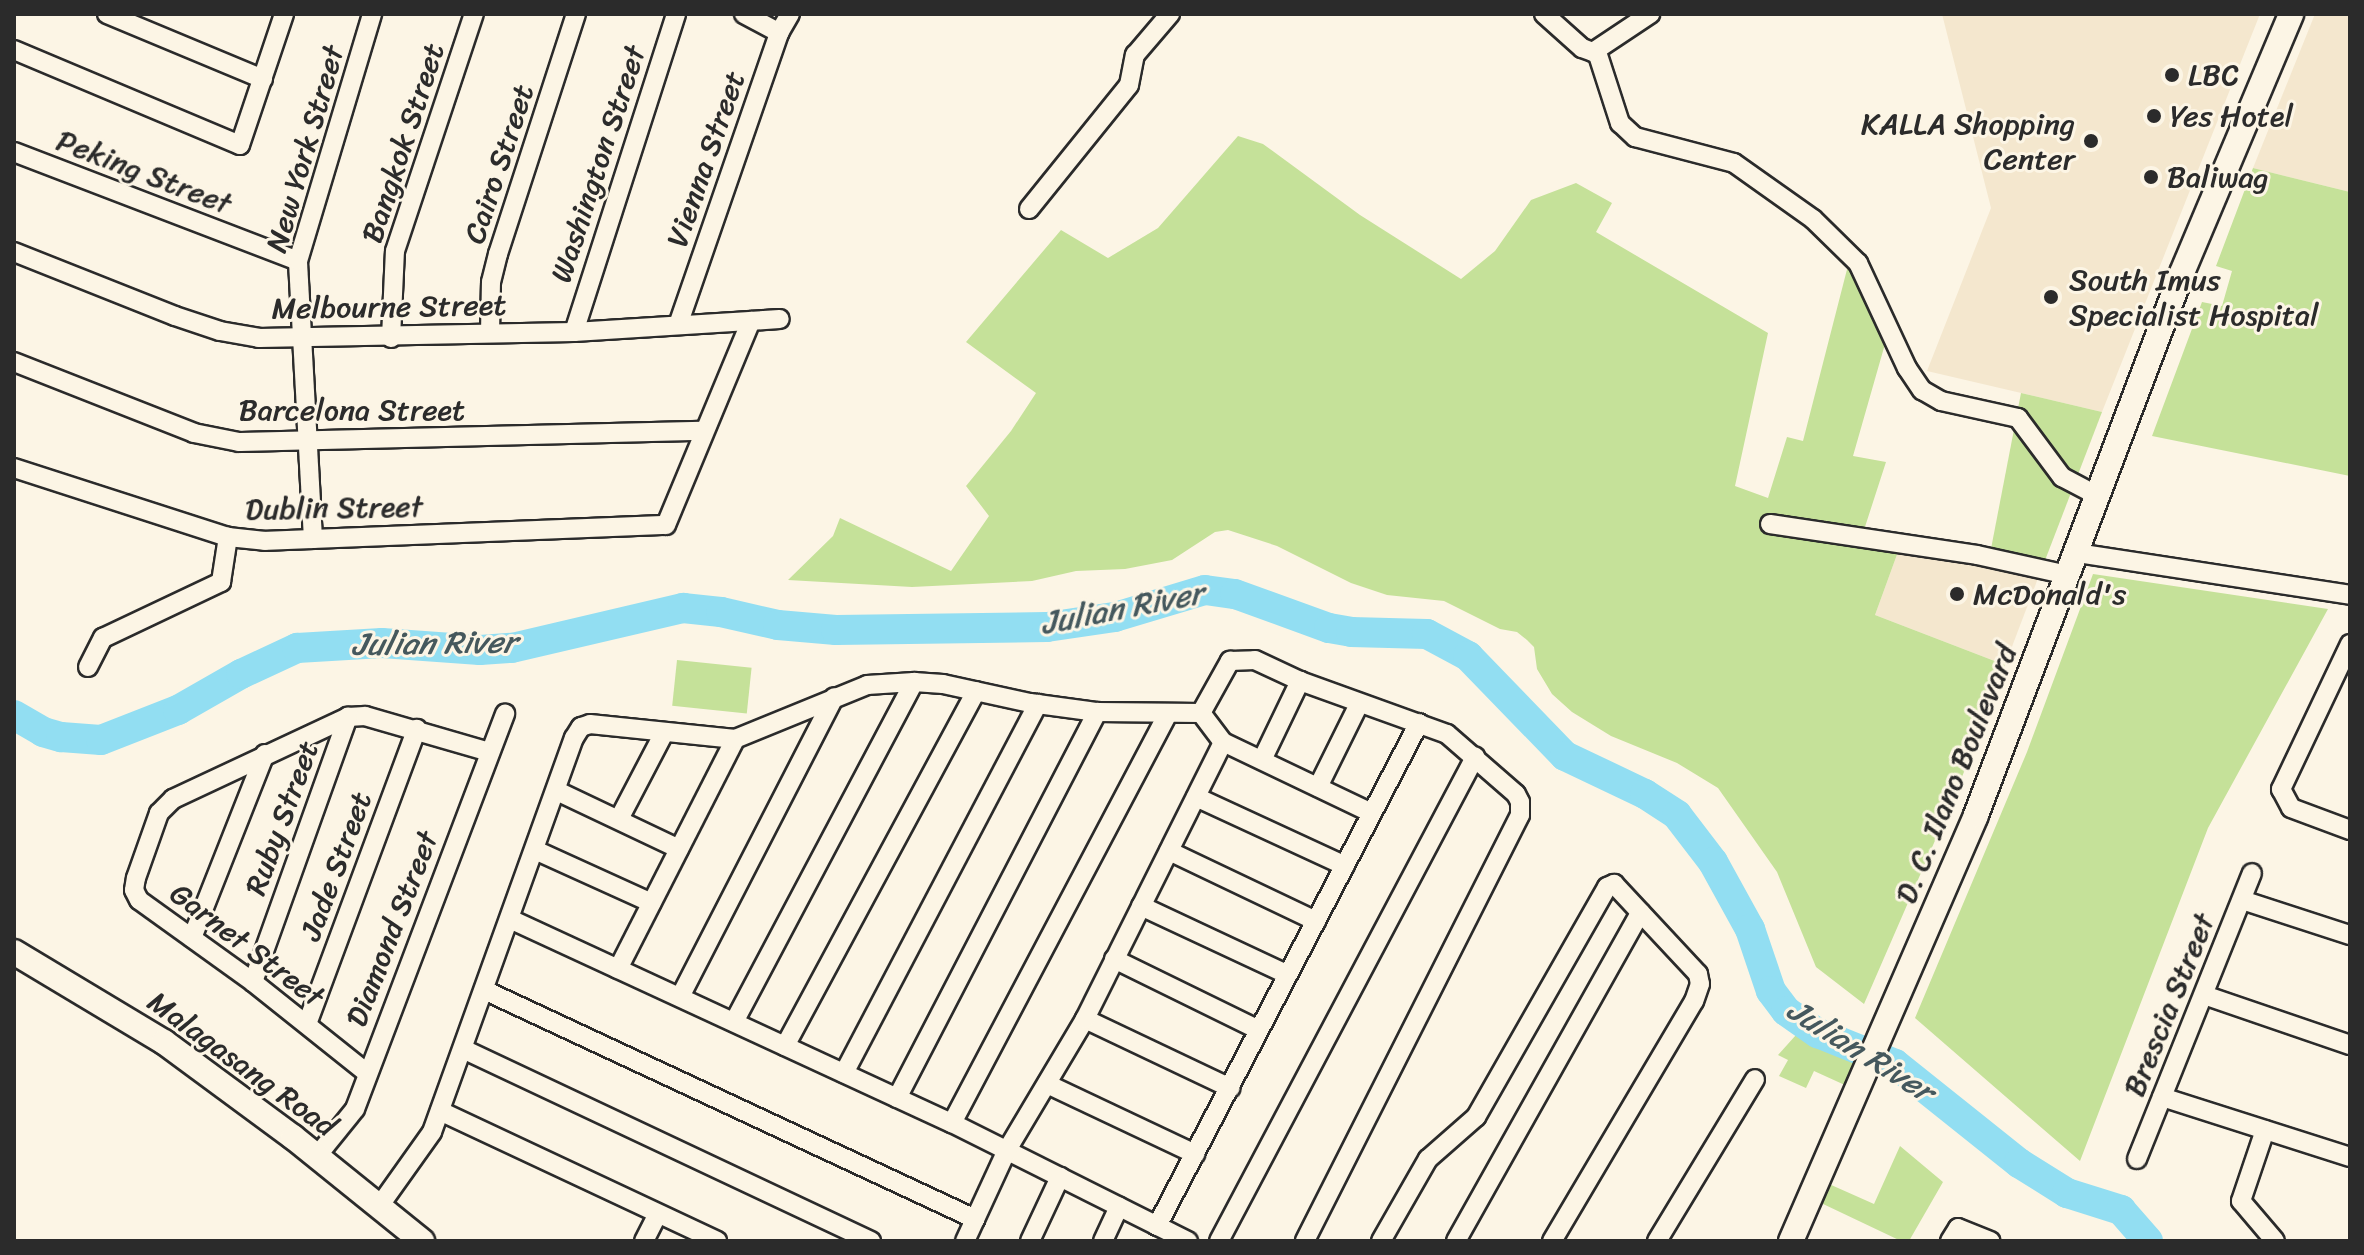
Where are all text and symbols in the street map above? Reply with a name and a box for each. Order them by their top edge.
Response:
street label: Bangkok Street [354,39,452,247]
street label: New York Street [258,40,352,258]
street label: Washington Street [543,41,653,287]
place label: LBC [2188,57,2239,93]
street label: Vienna Street [659,66,753,252]
marker: LBC [2163,66,2181,84]
street label: Cairo Street [457,80,541,248]
place label: Yes Hotel [2170,98,2294,134]
place label: KALLA Shopping Center [1861,106,2075,176]
marker: Yes Hotel [2145,107,2163,125]
street label: Peking Street [52,122,236,222]
marker: KALLA Shopping Center [2082,132,2100,150]
place label: Baliwag [2167,159,2269,195]
marker: Baliwag [2142,168,2160,186]
place label: South Imus Specialist Hospital [2069,262,2319,332]
marker: South Imus Specialist Hospital [2040,286,2062,308]
street label: Melbourne Street [271,287,507,327]
street label: Barcelona Street [239,392,465,428]
street label: Dublin Street [244,488,424,528]
water label: Julian River [1038,574,1206,644]
place label: McDonald's [1973,576,2126,612]
marker: McDonald's [1948,585,1966,603]
water label: Julian River [351,623,517,665]
street label: D. C. Ilano Boulevard [1888,640,2024,908]
street label: Ruby Street [237,736,327,900]
street label: Jade Street [293,787,379,945]
street label: Diamond Street [338,826,446,1032]
street label: Garnet Street [162,875,332,1015]
street label: Brescia Street [2116,908,2222,1102]
street label: Malagasang Road [141,984,343,1144]
water label: Julian River [1780,991,1940,1111]

